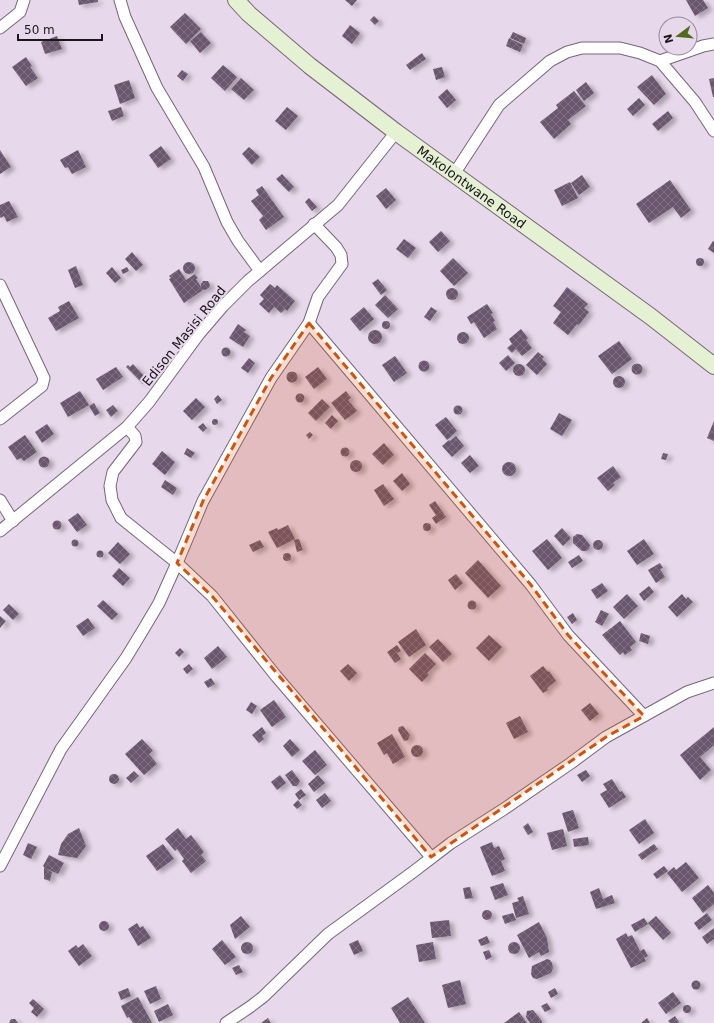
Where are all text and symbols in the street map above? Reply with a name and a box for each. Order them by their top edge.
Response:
scale bar [18,16,102,42]
north arrow [658,16,698,56]
text: 50 m [24,23,55,37]
text: N [661,32,676,45]
street label: Makolontwane Road [414,142,529,231]
street label: Edison Masisi Road [139,283,229,389]

